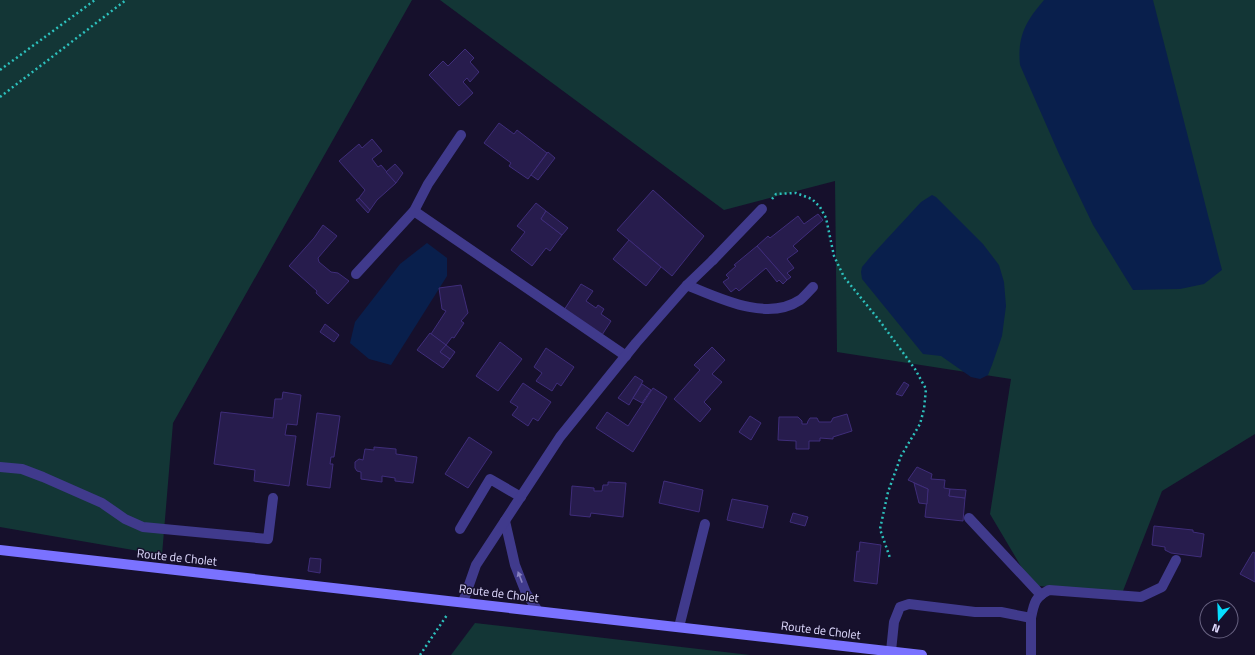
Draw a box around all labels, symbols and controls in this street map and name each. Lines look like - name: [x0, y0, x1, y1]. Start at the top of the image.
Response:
- street label: Route de Cholet: [136, 543, 219, 571]
- one-way arrow: [516, 570, 522, 582]
- street label: Route de Cholet: [458, 579, 541, 607]
- north arrow: [1199, 599, 1239, 639]
- street label: Route de Cholet: [780, 616, 863, 644]
- text: N: [1210, 620, 1222, 637]

